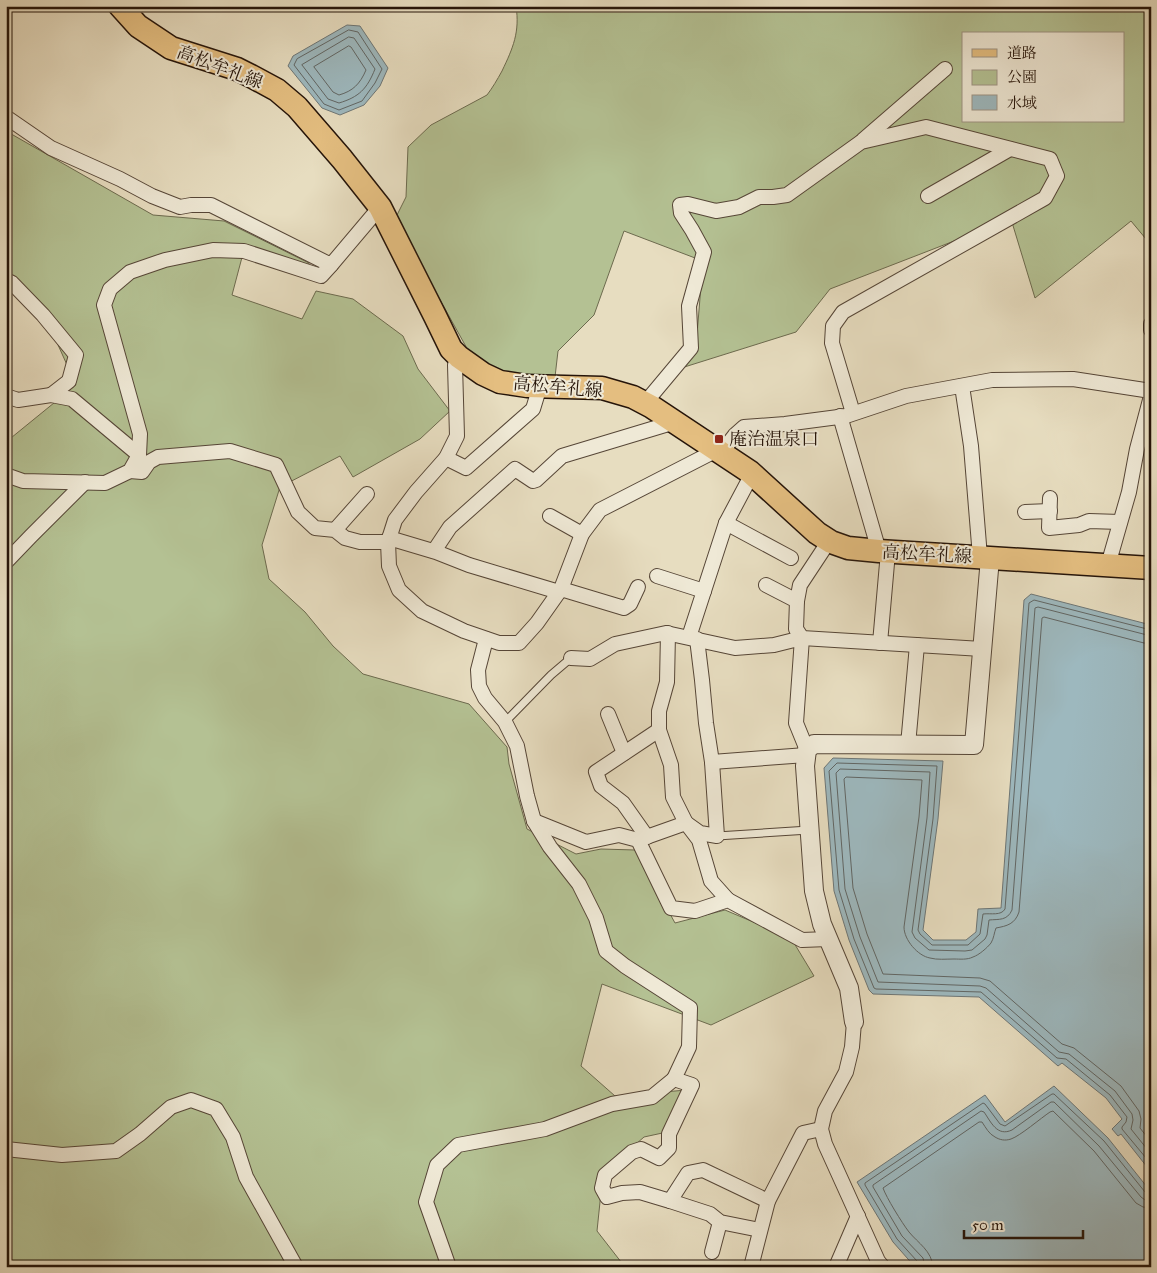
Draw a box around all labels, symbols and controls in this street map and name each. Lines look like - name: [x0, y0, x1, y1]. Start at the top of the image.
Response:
- legend: [962, 32, 1124, 122]
- street label: 高松牟礼線: [174, 41, 266, 93]
- text: 道路: [1007, 44, 1037, 62]
- text: 公園: [1007, 68, 1037, 86]
- text: 水域: [1007, 94, 1037, 112]
- street label: 高松牟礼線: [512, 372, 604, 402]
- place label: 庵治温泉口: [729, 428, 819, 450]
- marker: 庵治温泉口: [713, 433, 725, 445]
- street label: 高松牟礼線: [881, 541, 973, 567]
- scale bar: [964, 1208, 1083, 1240]
- text: 50 m: [972, 1216, 1004, 1234]

